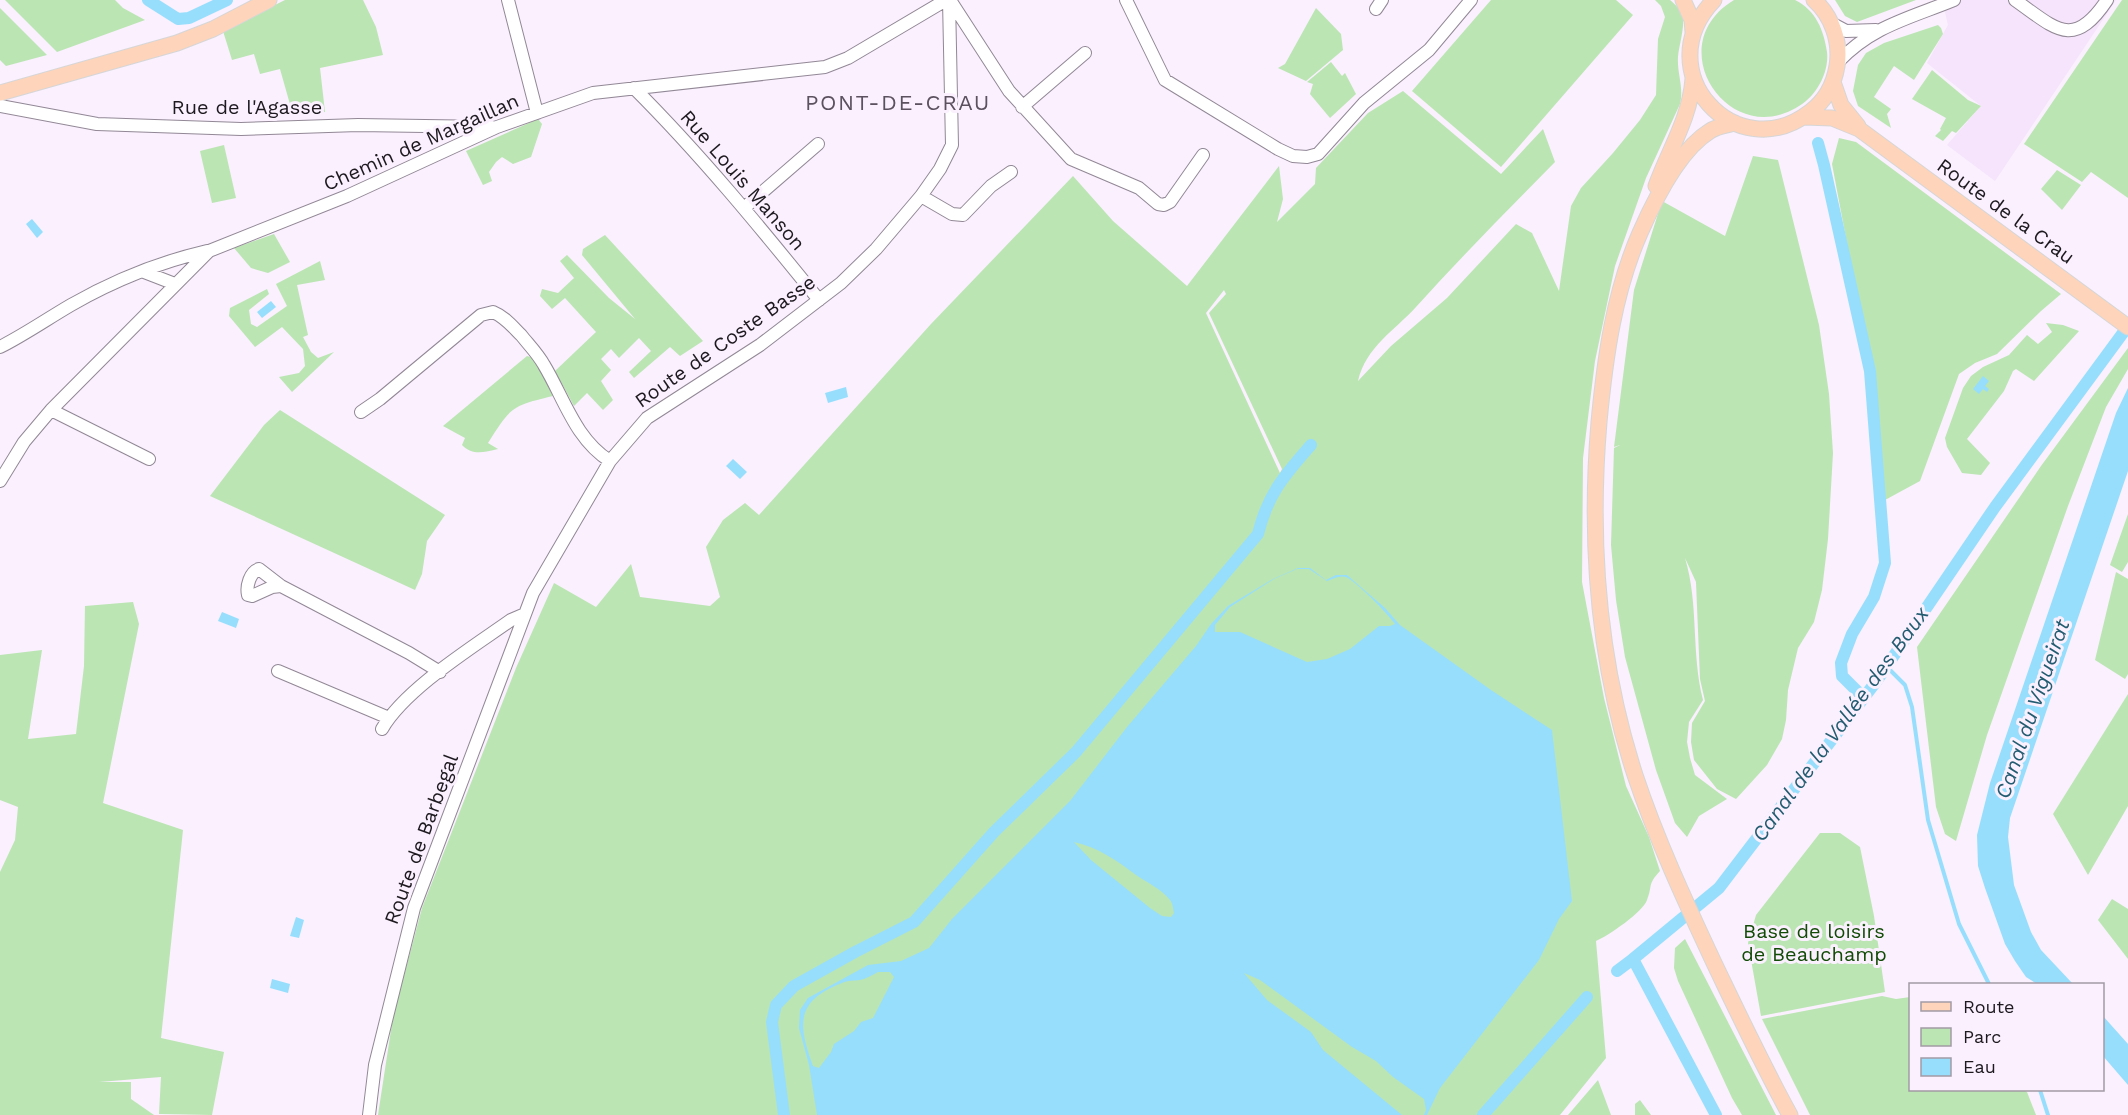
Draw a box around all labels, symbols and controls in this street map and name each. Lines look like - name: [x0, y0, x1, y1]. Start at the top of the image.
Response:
- street label: Chemin de Margaillan: [320, 88, 522, 196]
- district label: PONT-DE-CRAU: [805, 90, 991, 115]
- street label: Rue de l'Agasse: [172, 95, 322, 119]
- street label: Rue Louis Manson: [676, 105, 810, 255]
- street label: Route de la Crau: [1933, 153, 2079, 269]
- street label: Route de Coste Basse: [630, 270, 820, 412]
- water label: Canal de la Vallée des Baux: [1746, 601, 1934, 846]
- water label: Canal du Vigueirat: [1990, 616, 2075, 802]
- street label: Route de Barbegal: [379, 750, 463, 928]
- park label: Base de loisirs de Beauchamp: [1741, 919, 1887, 966]
- legend: [1909, 983, 2104, 1091]
- text: Route: [1963, 996, 2015, 1017]
- text: Parc: [1963, 1026, 2001, 1047]
- text: Eau: [1963, 1056, 1996, 1077]

